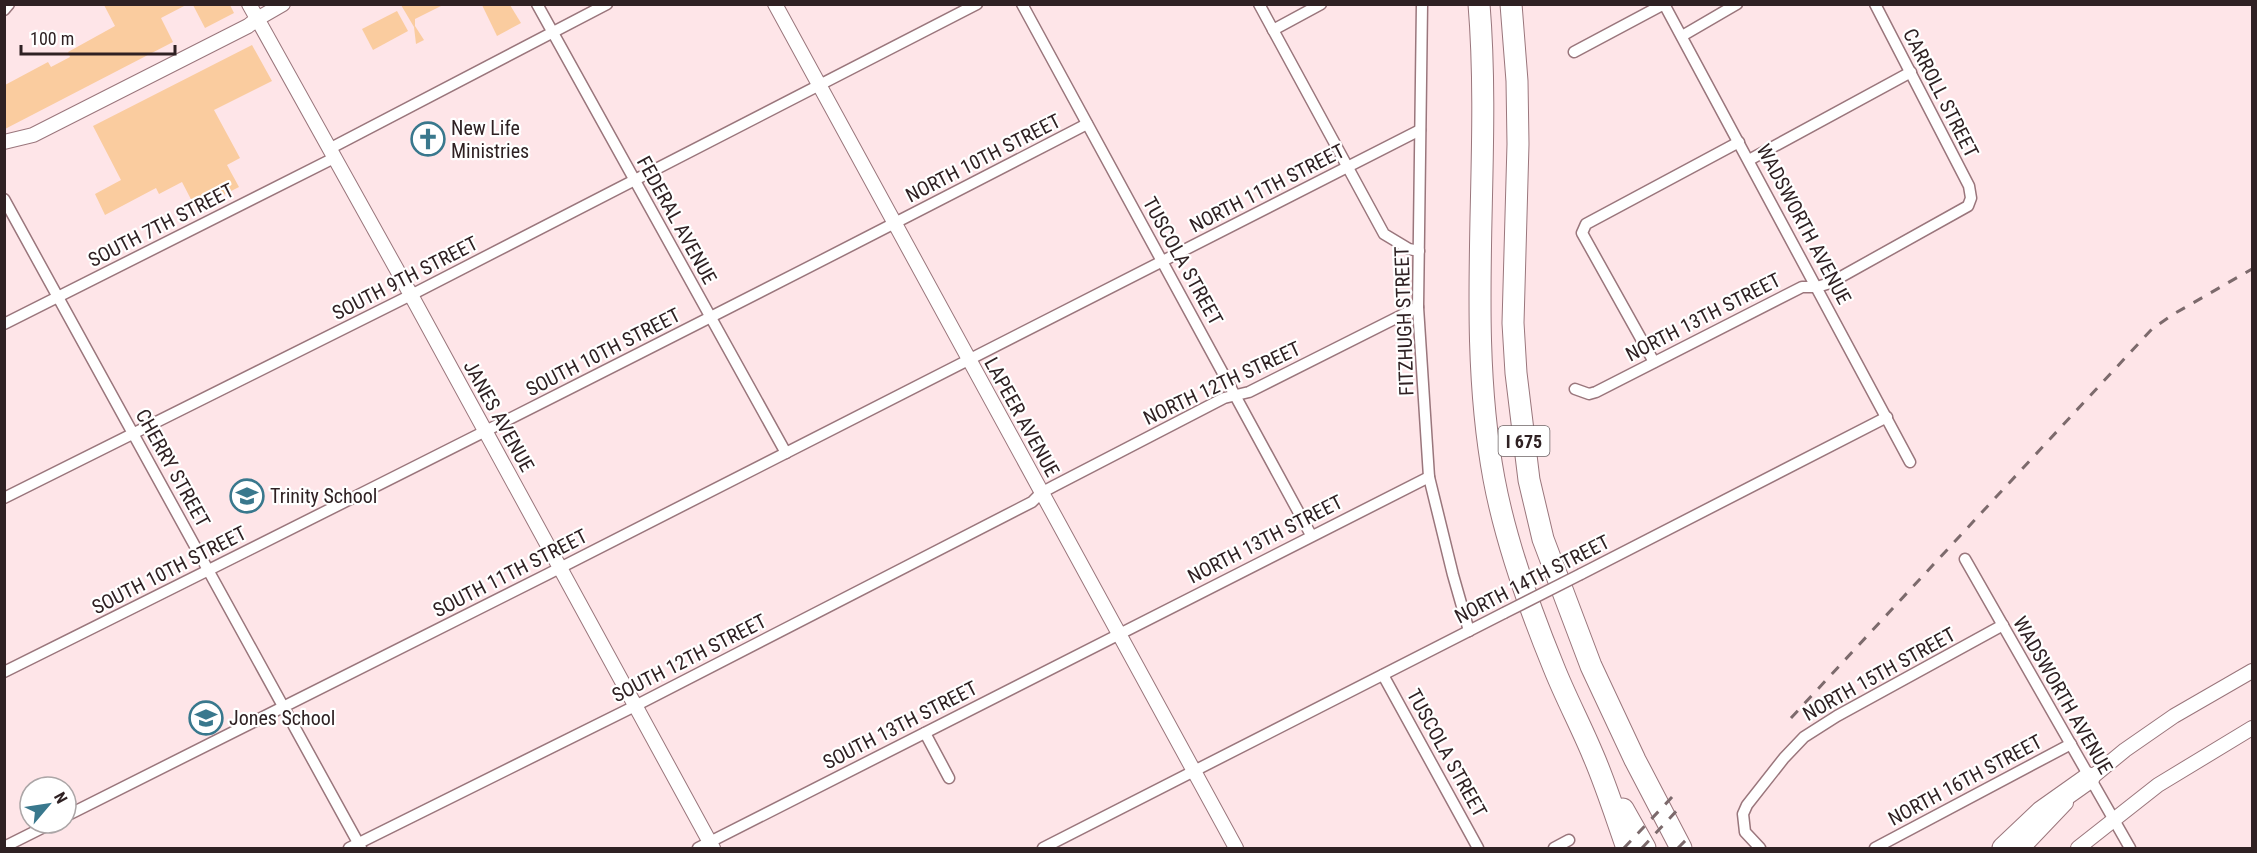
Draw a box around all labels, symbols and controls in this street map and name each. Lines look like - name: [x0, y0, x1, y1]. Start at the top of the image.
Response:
- scale bar: [21, 18, 176, 56]
- street label: CARROLL STREET: [1898, 24, 1984, 162]
- text: 100 m: [30, 28, 74, 49]
- street label: NORTH 10TH STREET: [902, 109, 1064, 207]
- place label: New Life Ministries: [451, 116, 529, 163]
- church icon: New Life Ministries: [410, 121, 446, 157]
- street label: NORTH 11TH STREET: [1186, 139, 1348, 237]
- street label: WADSWORTH AVENUE: [1752, 140, 1856, 308]
- street label: FEDERAL AVENUE: [632, 152, 722, 288]
- street label: SOUTH 7TH STREET: [84, 178, 238, 272]
- street label: TUSCOLA STREET: [1138, 193, 1228, 329]
- street label: SOUTH 9TH STREET: [328, 231, 482, 325]
- street label: FITZHUGH STREET: [1389, 246, 1419, 396]
- street label: NORTH 13TH STREET: [1622, 268, 1784, 366]
- street label: SOUTH 10TH STREET: [522, 303, 684, 401]
- street label: NORTH 12TH STREET: [1140, 336, 1304, 430]
- street label: LAPEER AVENUE: [979, 353, 1065, 481]
- street label: JANES AVENUE: [459, 356, 540, 476]
- street label: CHERRY STREET: [131, 405, 215, 531]
- road number: I 675: [1498, 426, 1550, 456]
- school or university icon: Trinity School: [229, 478, 265, 514]
- place label: Trinity School: [270, 484, 377, 508]
- street label: NORTH 13TH STREET: [1184, 490, 1346, 588]
- street label: SOUTH 10TH STREET: [88, 521, 250, 619]
- street label: SOUTH 11TH STREET: [429, 524, 591, 622]
- street label: NORTH 14TH STREET: [1451, 530, 1613, 628]
- street label: SOUTH 12TH STREET: [608, 609, 770, 707]
- street label: WADSWORTH AVENUE: [2008, 612, 2118, 778]
- street label: NORTH 15TH STREET: [1799, 622, 1959, 726]
- street label: SOUTH 13TH STREET: [819, 676, 981, 774]
- street label: TUSCOLA STREET: [1402, 685, 1492, 821]
- school or university icon: Jones School: [188, 700, 224, 736]
- place label: Jones School: [229, 706, 335, 730]
- street label: NORTH 16TH STREET: [1884, 729, 2046, 831]
- north arrow: [18, 775, 78, 835]
- text: N: [50, 789, 71, 807]

